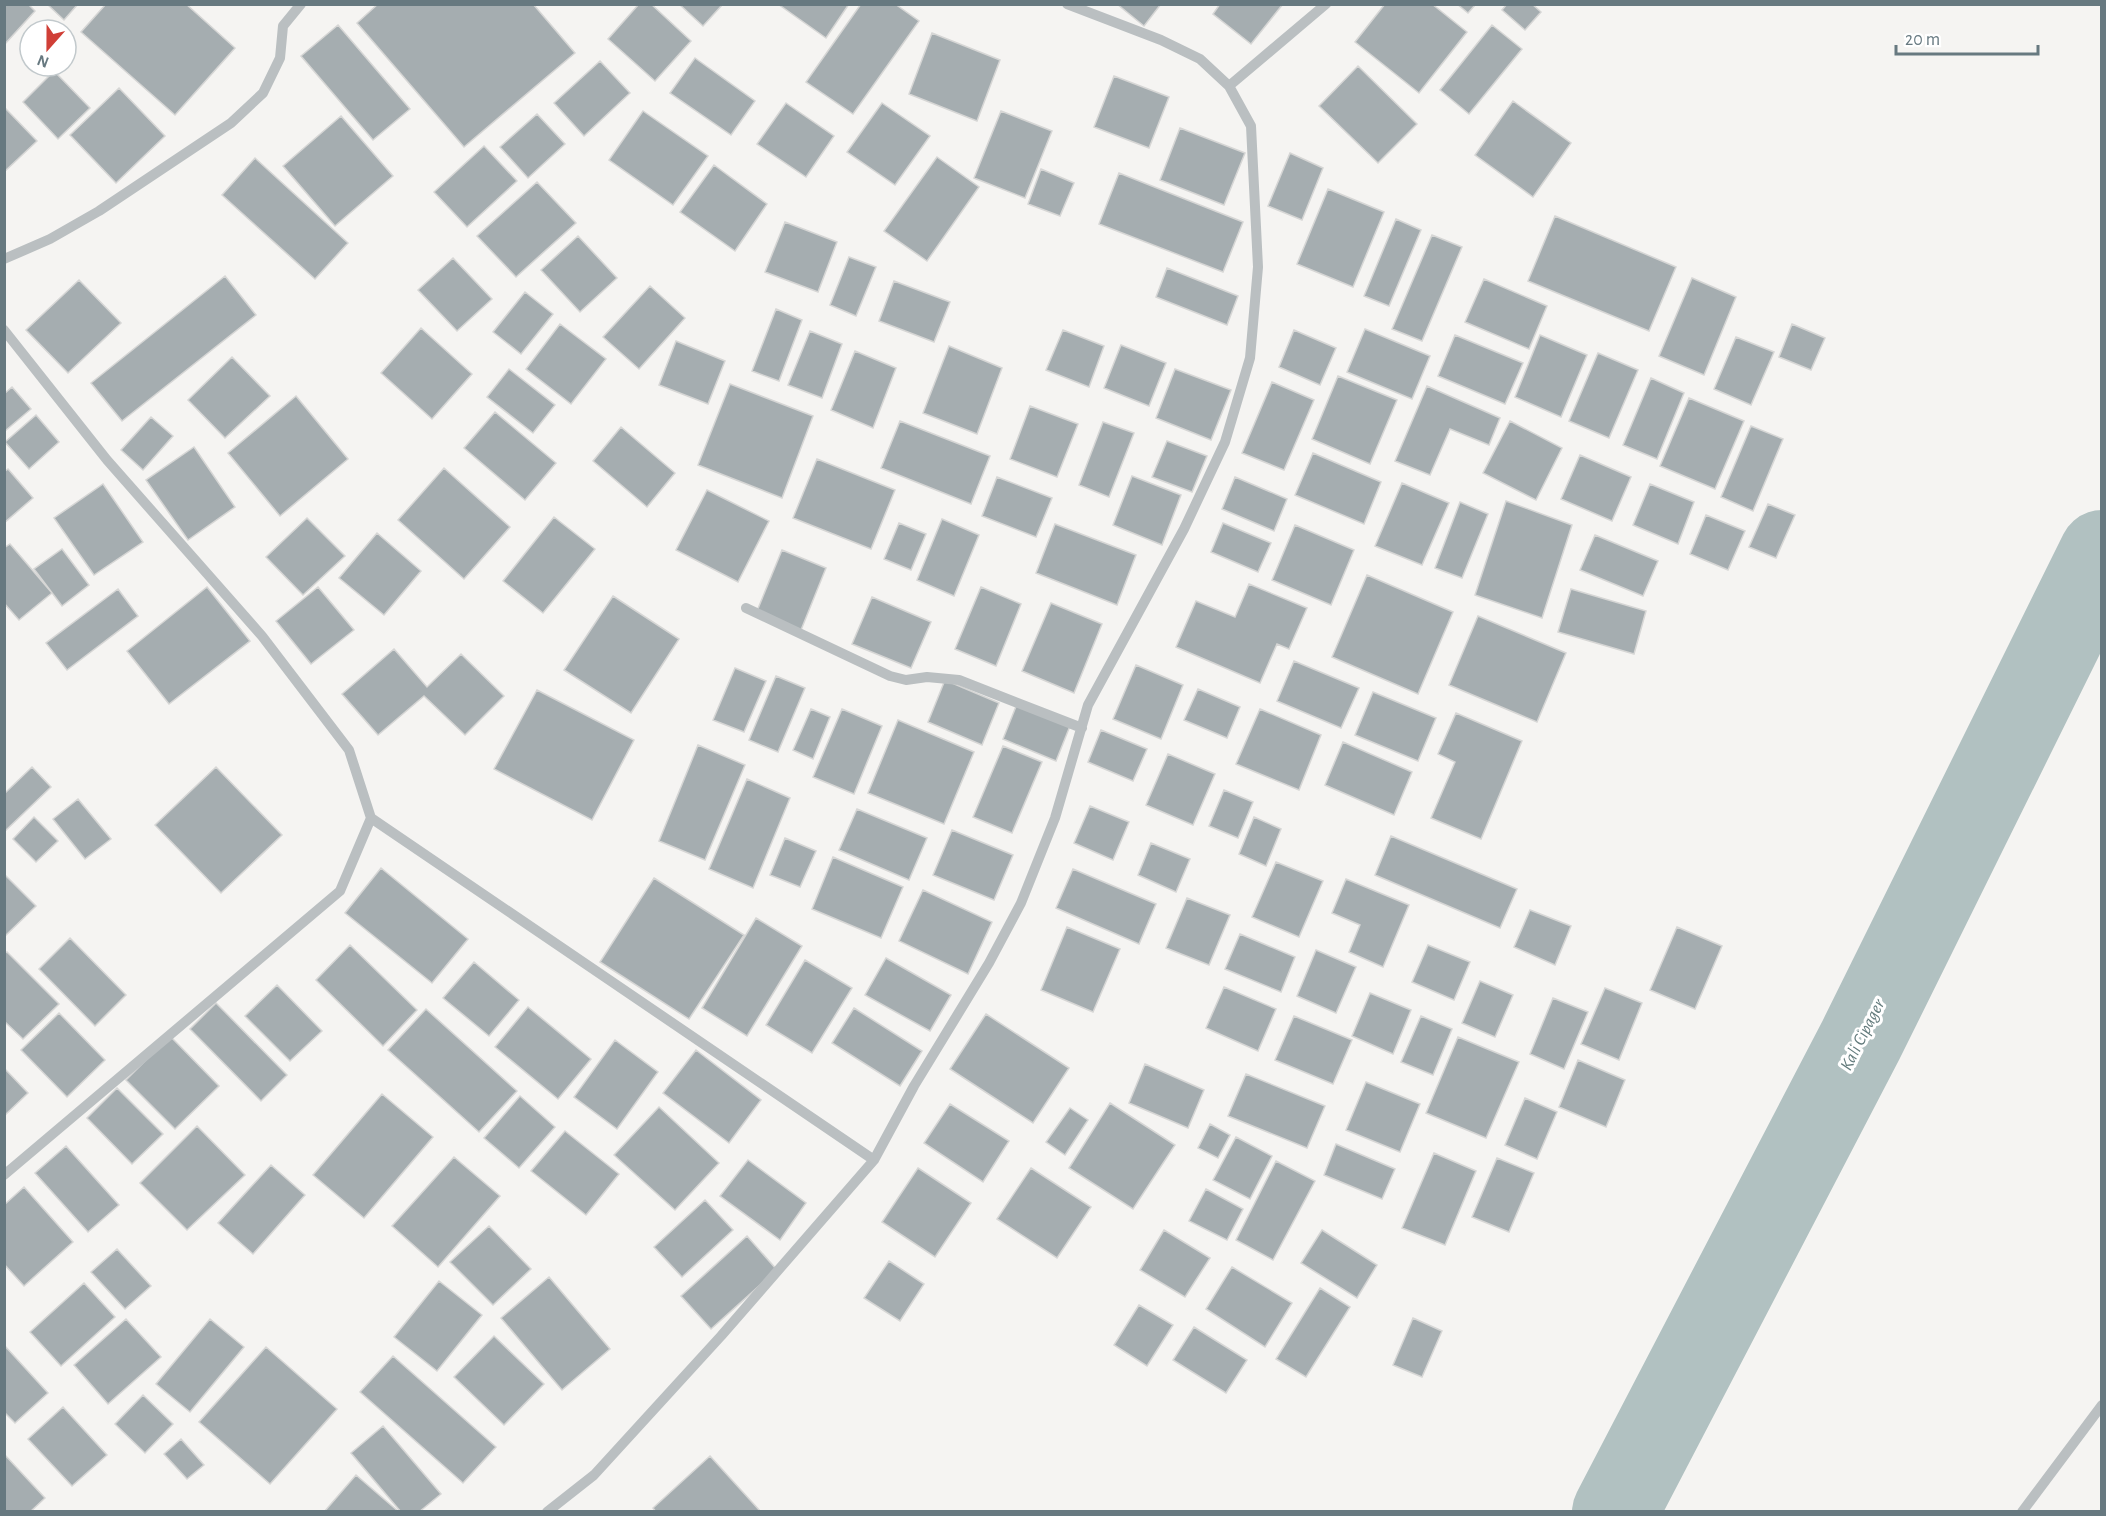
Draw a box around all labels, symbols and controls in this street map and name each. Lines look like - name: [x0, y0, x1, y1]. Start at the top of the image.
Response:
- north arrow: [18, 18, 78, 78]
- scale bar: [1896, 18, 2038, 56]
- text: 20 m: [1905, 31, 1940, 49]
- text: N: [35, 52, 51, 71]
- water label: Kali Cipager: [1837, 996, 1889, 1073]

